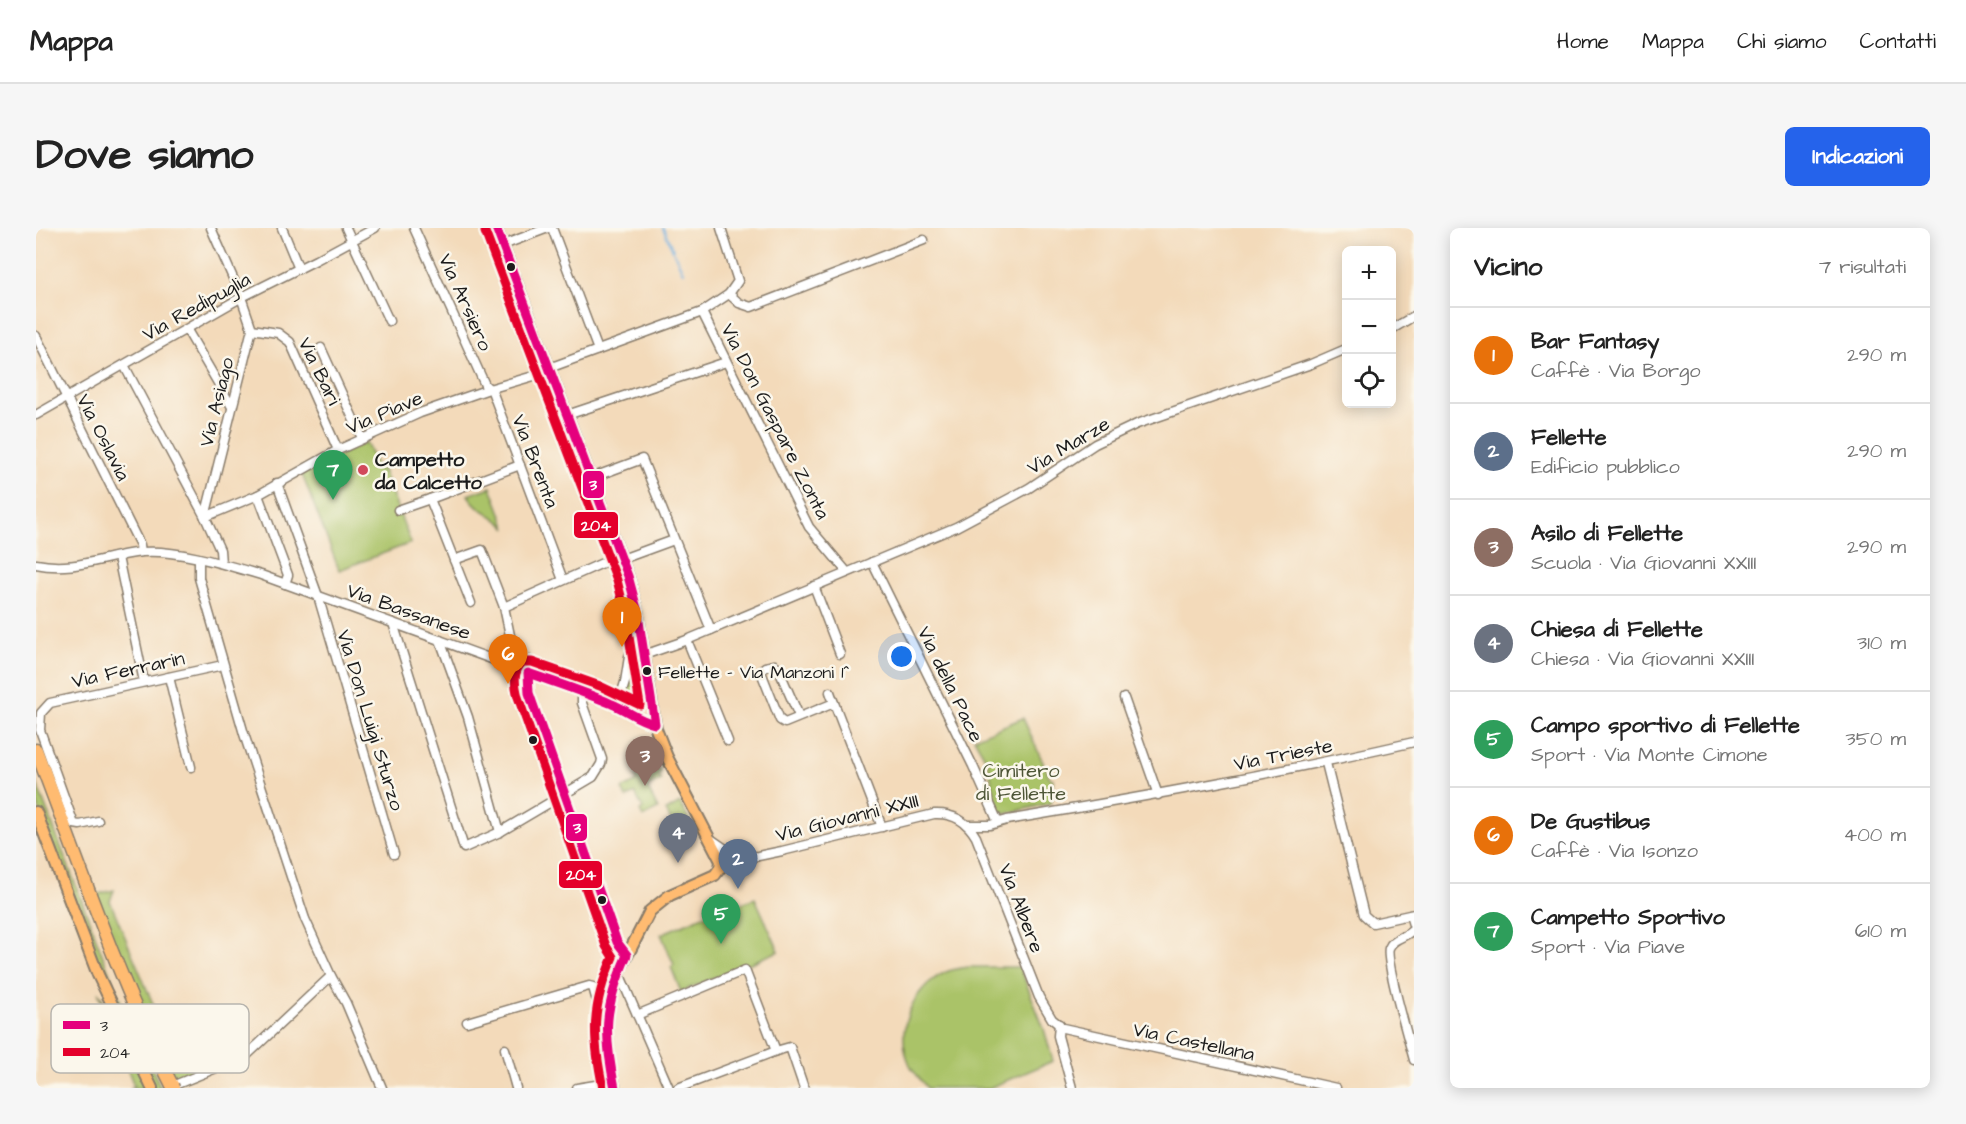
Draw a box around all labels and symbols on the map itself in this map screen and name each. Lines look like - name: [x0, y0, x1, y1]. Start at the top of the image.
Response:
- street label: Via Arsiero: [431, 249, 499, 356]
- unlabelled marker: [505, 261, 517, 273]
- street label: Via Redipuglia: [137, 266, 256, 349]
- street label: Via Don Gaspare Zonta: [714, 319, 837, 524]
- street label: Via Bari: [291, 333, 348, 410]
- street label: Via Asiago: [192, 355, 243, 450]
- street label: Via Piave: [342, 384, 427, 442]
- street label: Via Oslavia: [69, 389, 137, 486]
- street label: Via Marze: [1022, 410, 1115, 482]
- street label: Via Brenta: [504, 411, 566, 512]
- place label: Campetto da Calcetto: [374, 446, 483, 497]
- pin: 7: [314, 450, 352, 500]
- marker: Campetto da Calcetto: [356, 463, 370, 477]
- line badge: 3: [582, 470, 605, 499]
- text: 3: [588, 474, 598, 496]
- line badge: 204: [573, 511, 619, 539]
- text: 204: [580, 515, 611, 537]
- street label: Via Bassanese: [343, 577, 475, 647]
- pin: 1: [602, 598, 642, 647]
- street label: Via della Pace: [910, 622, 990, 747]
- street label: Via Don Luigi Sturzo: [328, 626, 411, 814]
- pin: 6: [488, 634, 528, 684]
- your location: [887, 642, 916, 671]
- street label: Via Ferrarin: [69, 644, 187, 696]
- place label: Fellette - Via Manzoni 1^: [658, 660, 850, 685]
- marker: Fellette - Via Manzoni 1^: [641, 665, 653, 677]
- street label: Via Trieste: [1231, 732, 1335, 778]
- unlabelled marker: [527, 734, 539, 746]
- pin: 3: [626, 736, 664, 786]
- park label: Cimitero di Fellette: [976, 757, 1066, 808]
- street label: Via Giovanni XXIII: [773, 787, 922, 849]
- line badge: 3: [565, 813, 588, 842]
- pin: 4: [658, 814, 698, 863]
- text: 3: [572, 817, 582, 839]
- pin: 2: [718, 840, 758, 889]
- line badge: 204: [558, 860, 603, 889]
- street label: Via Albere: [991, 860, 1051, 957]
- text: 204: [565, 864, 596, 886]
- unlabelled marker: [596, 894, 608, 906]
- pin: 5: [702, 894, 740, 944]
- legend: [51, 1004, 249, 1073]
- text: 3: [100, 1015, 108, 1037]
- street label: Via Castellana: [1130, 1015, 1257, 1069]
- text: 204: [100, 1042, 130, 1064]

